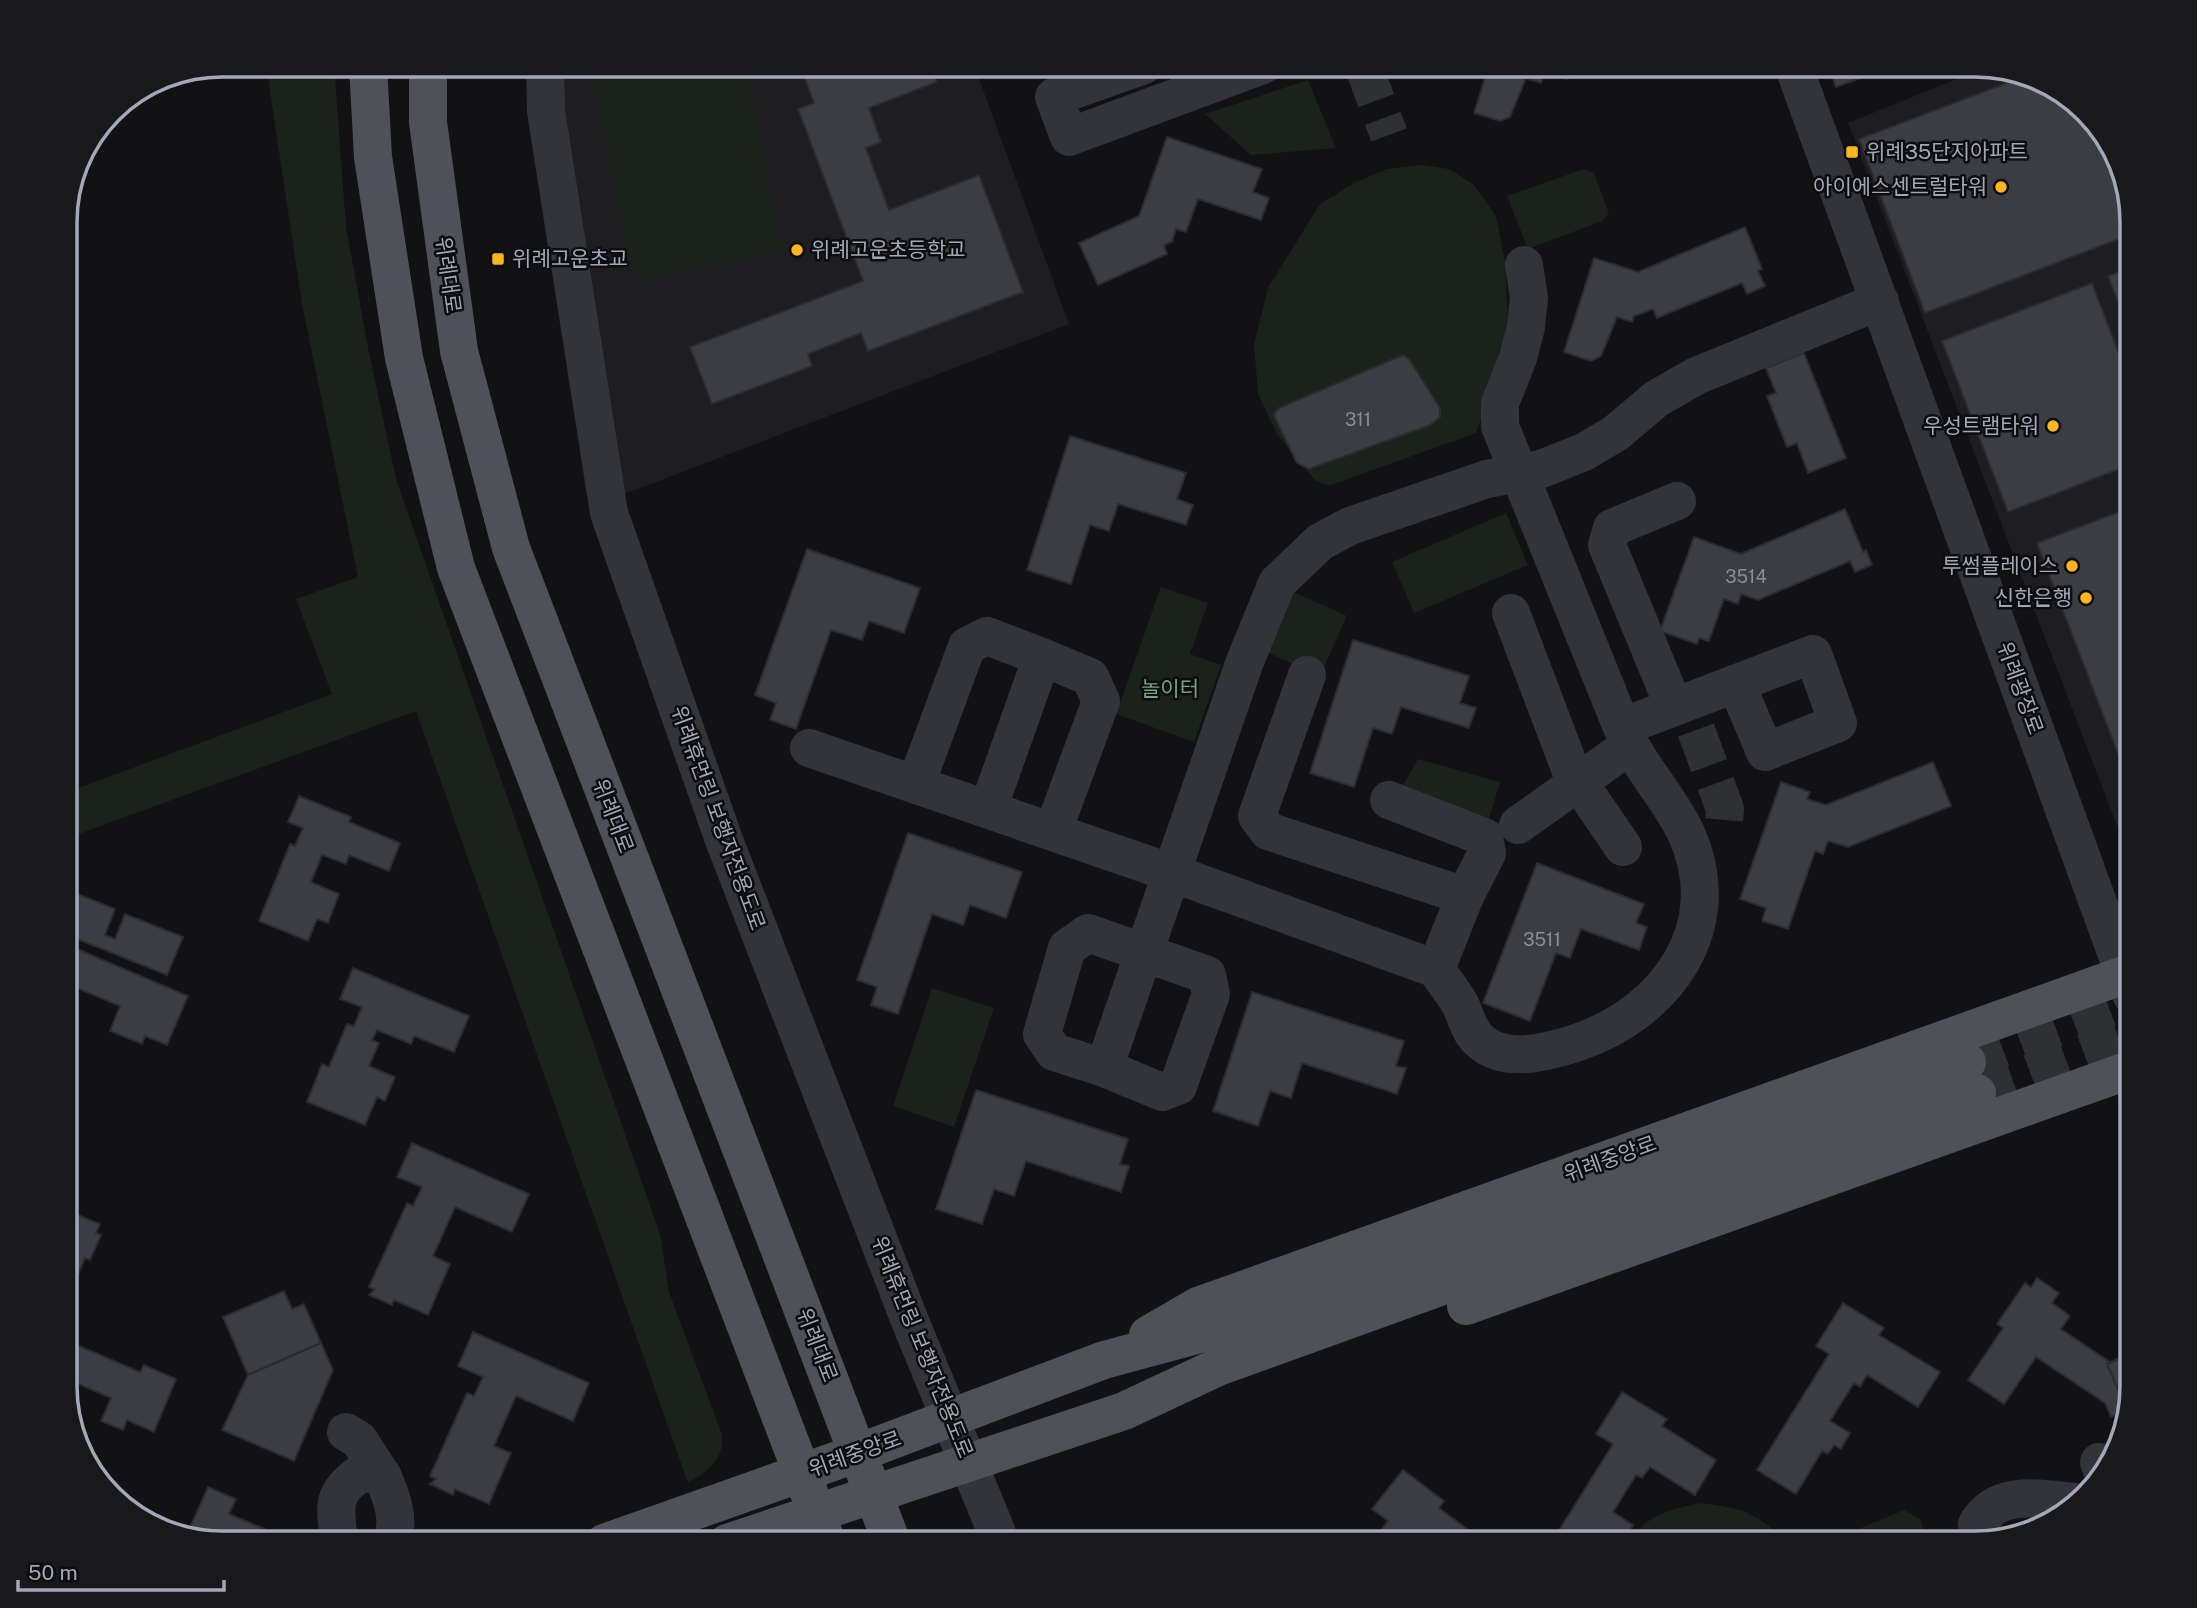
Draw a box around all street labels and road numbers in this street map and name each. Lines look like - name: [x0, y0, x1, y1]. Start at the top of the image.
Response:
- street label: 위례대로: [431, 235, 466, 315]
- street label: 위례광장로: [1992, 638, 2049, 737]
- street label: 위례휴먼링 보행자전용도로: [666, 702, 771, 933]
- street label: 위례대로: [588, 775, 639, 856]
- street label: 위례중앙로: [1560, 1130, 1659, 1187]
- street label: 위례휴먼링 보행자전용도로: [866, 1232, 978, 1461]
- street label: 위례대로: [792, 1304, 843, 1385]
- street label: 위례중앙로: [805, 1425, 904, 1482]

